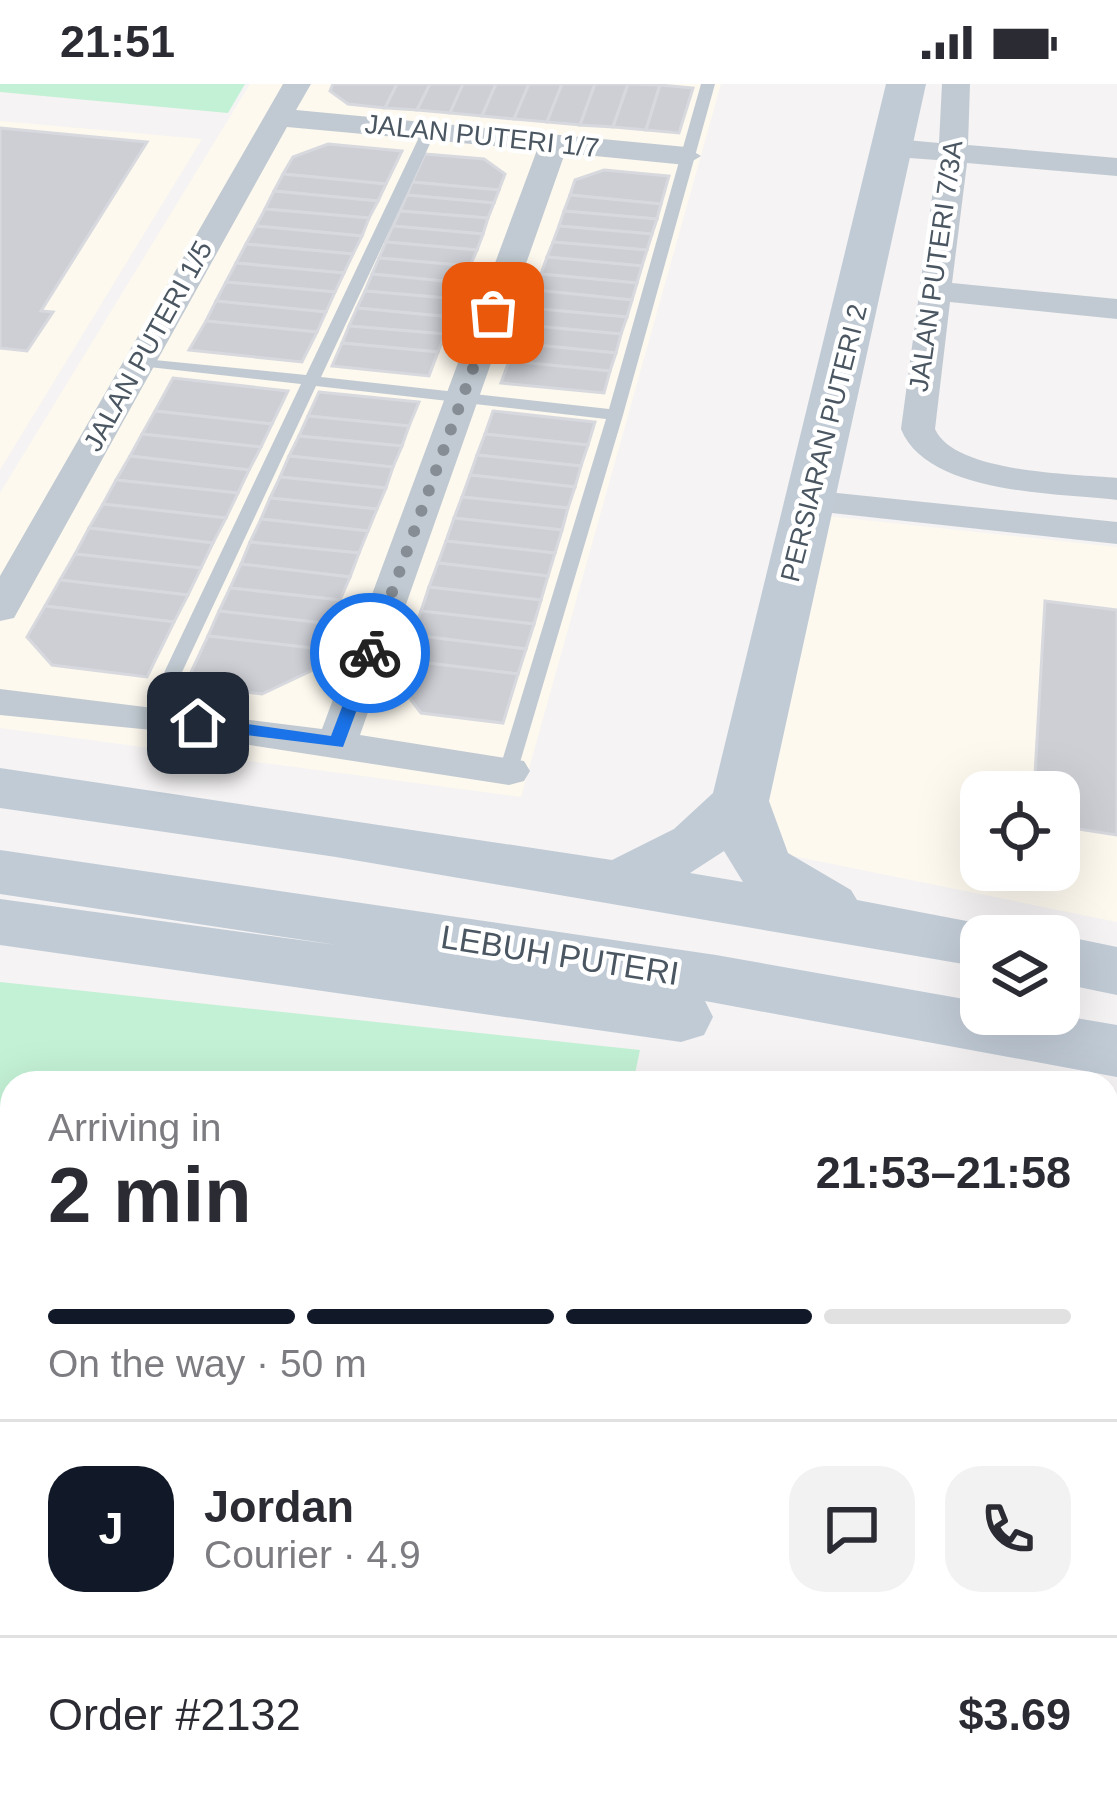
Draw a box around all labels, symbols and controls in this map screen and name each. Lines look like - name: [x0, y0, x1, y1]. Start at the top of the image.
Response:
- text: 21:51: [60, 16, 175, 67]
- street label: JALAN PUTERI 1/7: [363, 109, 601, 163]
- street label: JALAN PUTERI 7/3A: [903, 138, 969, 394]
- street label: JALAN PUTERI 1/5: [78, 236, 218, 456]
- pin: [442, 262, 544, 364]
- icon: bag: [460, 280, 526, 346]
- street label: PERSIARAN PUTERI 2: [775, 301, 873, 585]
- courier: [310, 593, 430, 713]
- icon: bike: [337, 620, 403, 686]
- pin: [147, 672, 249, 774]
- icon: home: [165, 690, 231, 756]
- map controls: [960, 771, 1080, 1035]
- button: locate: [960, 771, 1080, 891]
- button: layers: [960, 915, 1080, 1035]
- street label: LEBUH PUTERI: [438, 918, 682, 992]
- text: Arriving in: [48, 1106, 221, 1149]
- text: 21:53–21:58: [816, 1147, 1071, 1198]
- text: 2 min: [48, 1151, 252, 1239]
- text: On the way · 50 m: [48, 1342, 367, 1385]
- button: chat: [789, 1466, 915, 1592]
- button: phone: [945, 1466, 1071, 1592]
- text: Jordan: [204, 1481, 354, 1532]
- text: J: [98, 1503, 124, 1554]
- text: Courier · 4.9: [204, 1533, 421, 1576]
- text: Order #2132: [48, 1689, 301, 1740]
- text: $3.69: [958, 1689, 1071, 1740]

